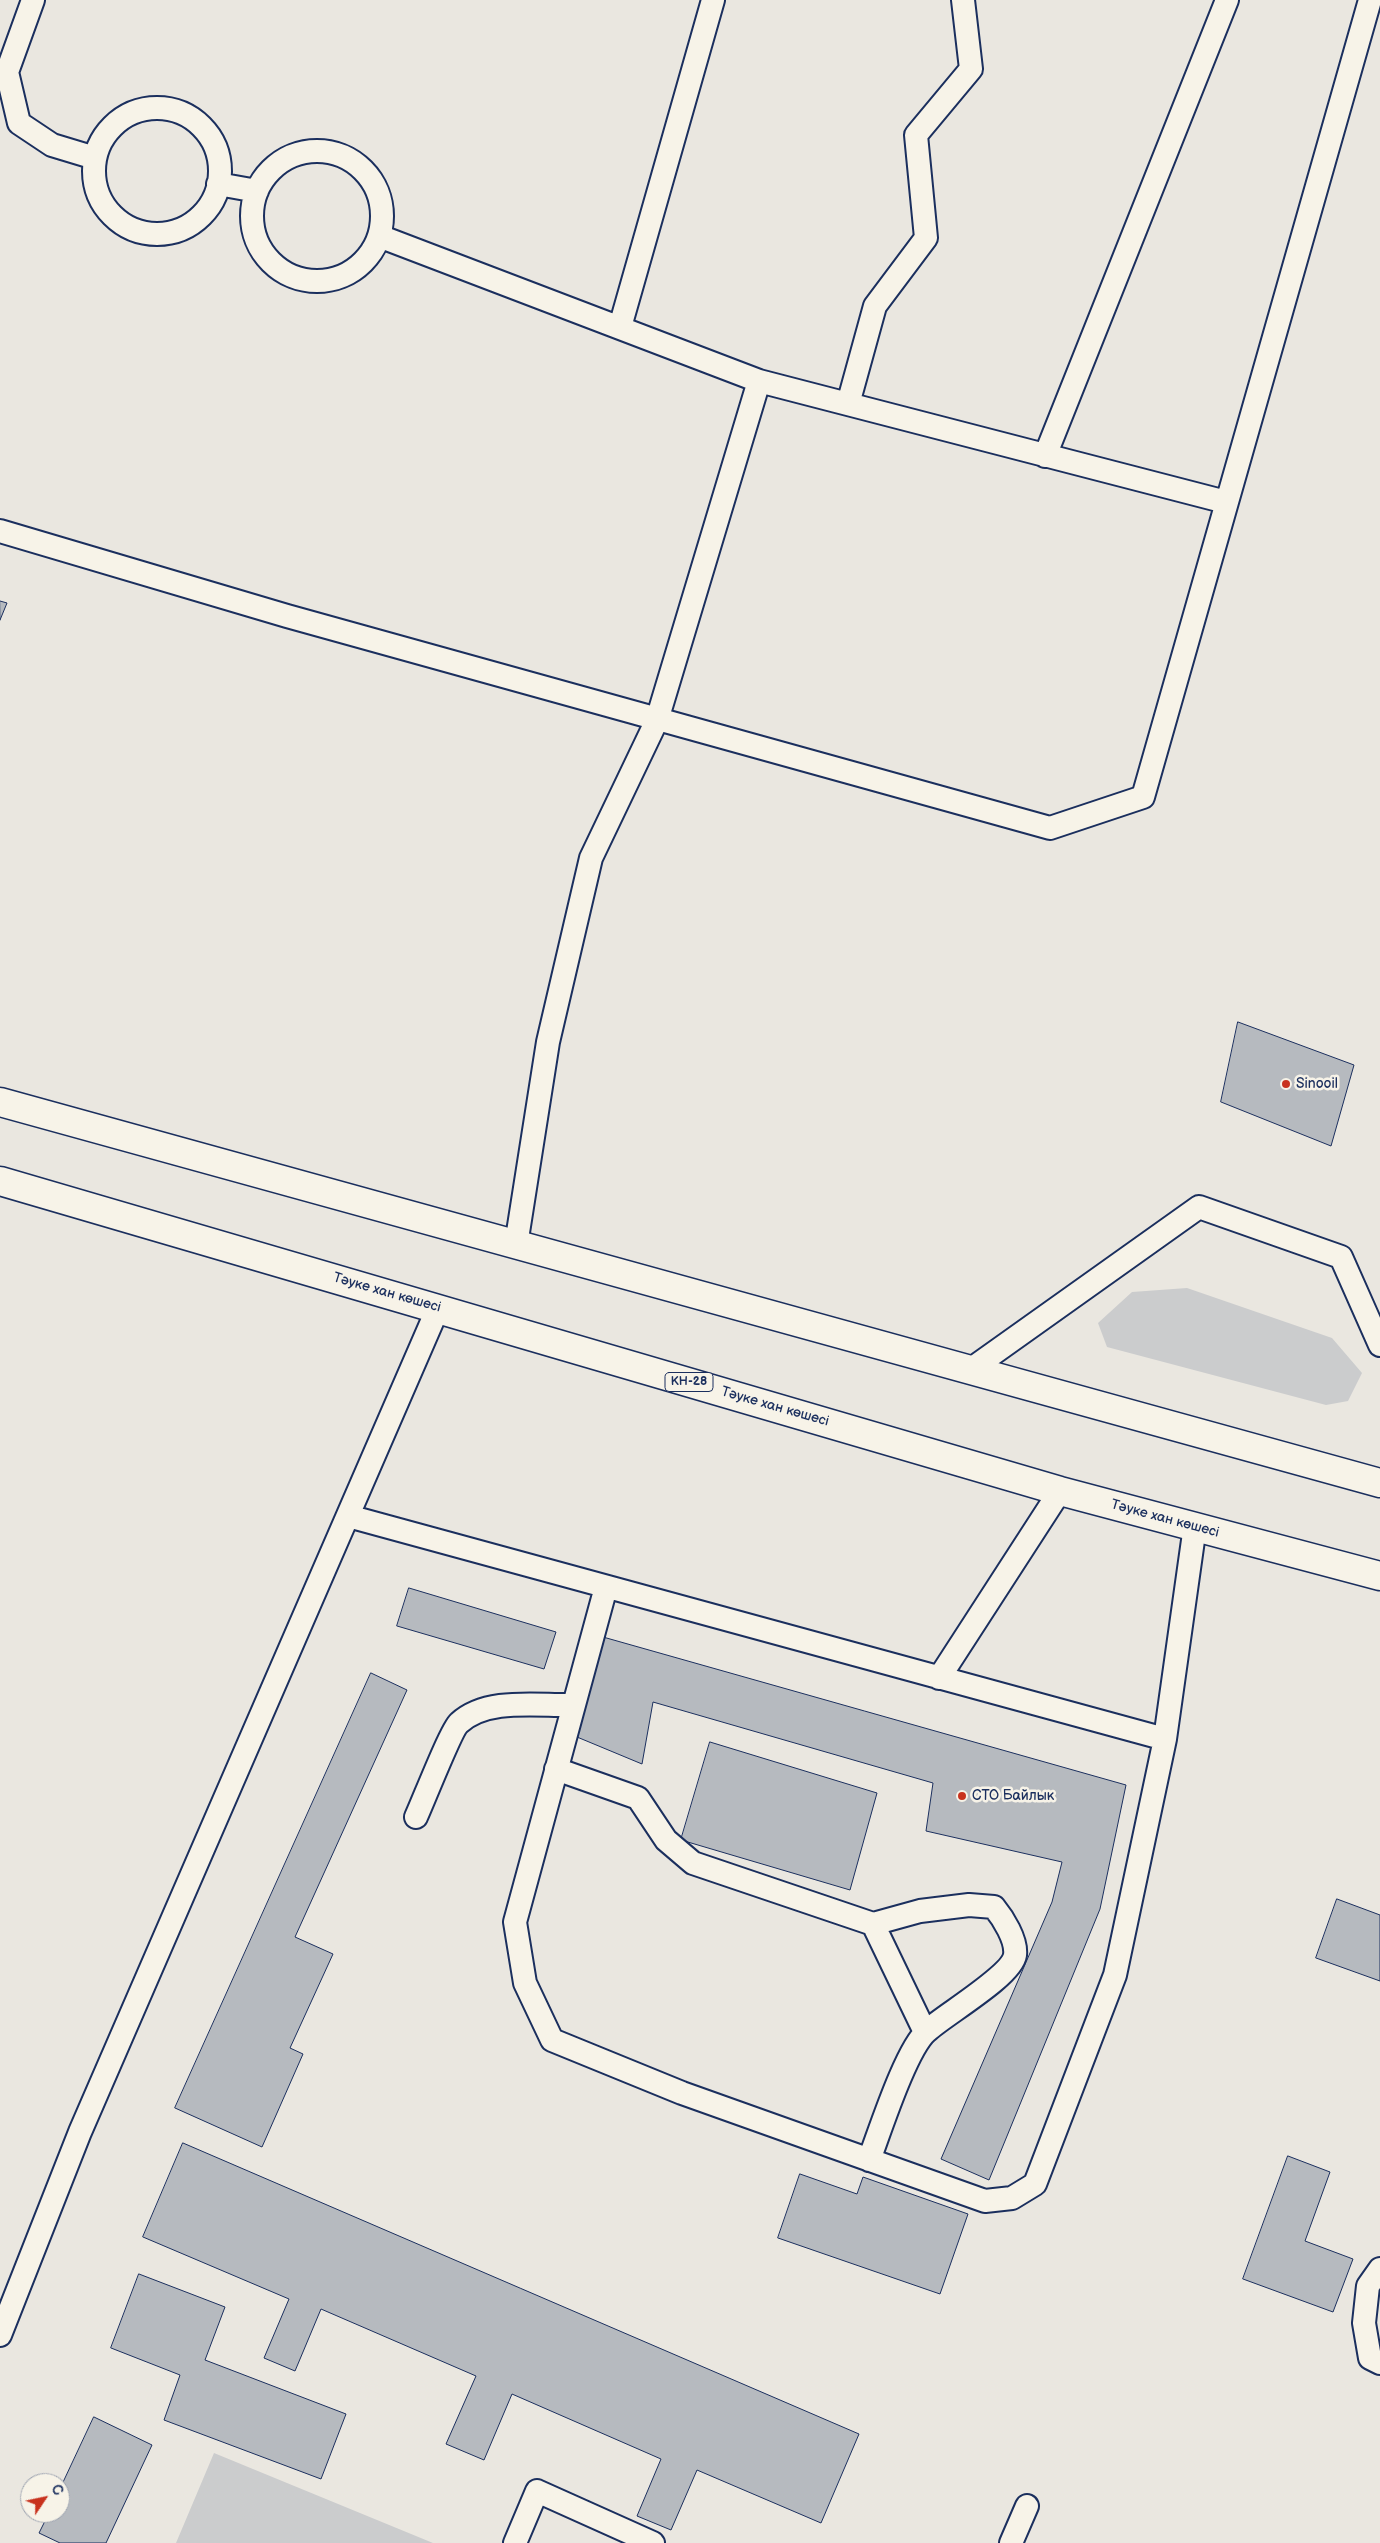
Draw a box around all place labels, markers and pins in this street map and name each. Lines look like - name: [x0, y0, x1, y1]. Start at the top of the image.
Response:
- place label: Sinooil: [1296, 1076, 1338, 1092]
- marker: Sinooil: [1280, 1078, 1292, 1090]
- place label: СТО Байлык: [972, 1788, 1054, 1804]
- marker: СТО Байлык: [956, 1790, 968, 1802]

